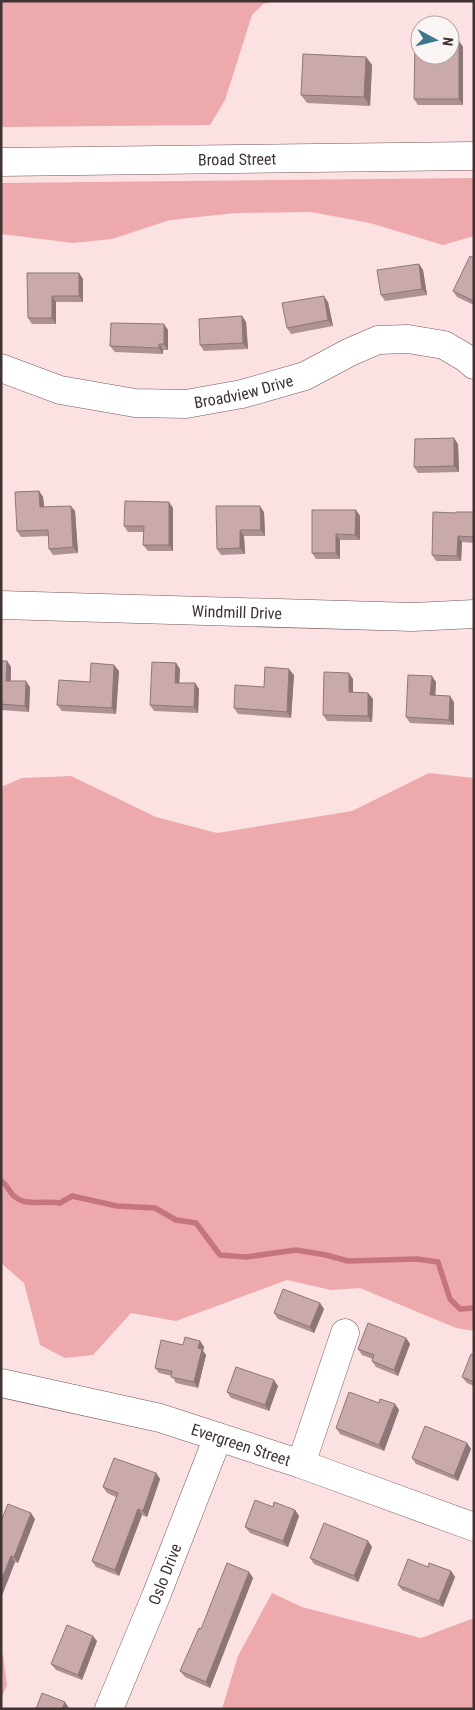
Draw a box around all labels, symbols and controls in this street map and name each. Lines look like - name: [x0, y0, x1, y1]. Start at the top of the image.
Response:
- north arrow: [410, 15, 460, 65]
- text: N: [439, 36, 456, 47]
- street label: Broad Street: [198, 149, 276, 169]
- street label: Broadview Drive: [193, 370, 295, 412]
- street label: Windmill Drive: [192, 601, 282, 623]
- street label: Evergreen Street: [189, 1419, 293, 1470]
- street label: Oslo Drive: [144, 1541, 185, 1607]

